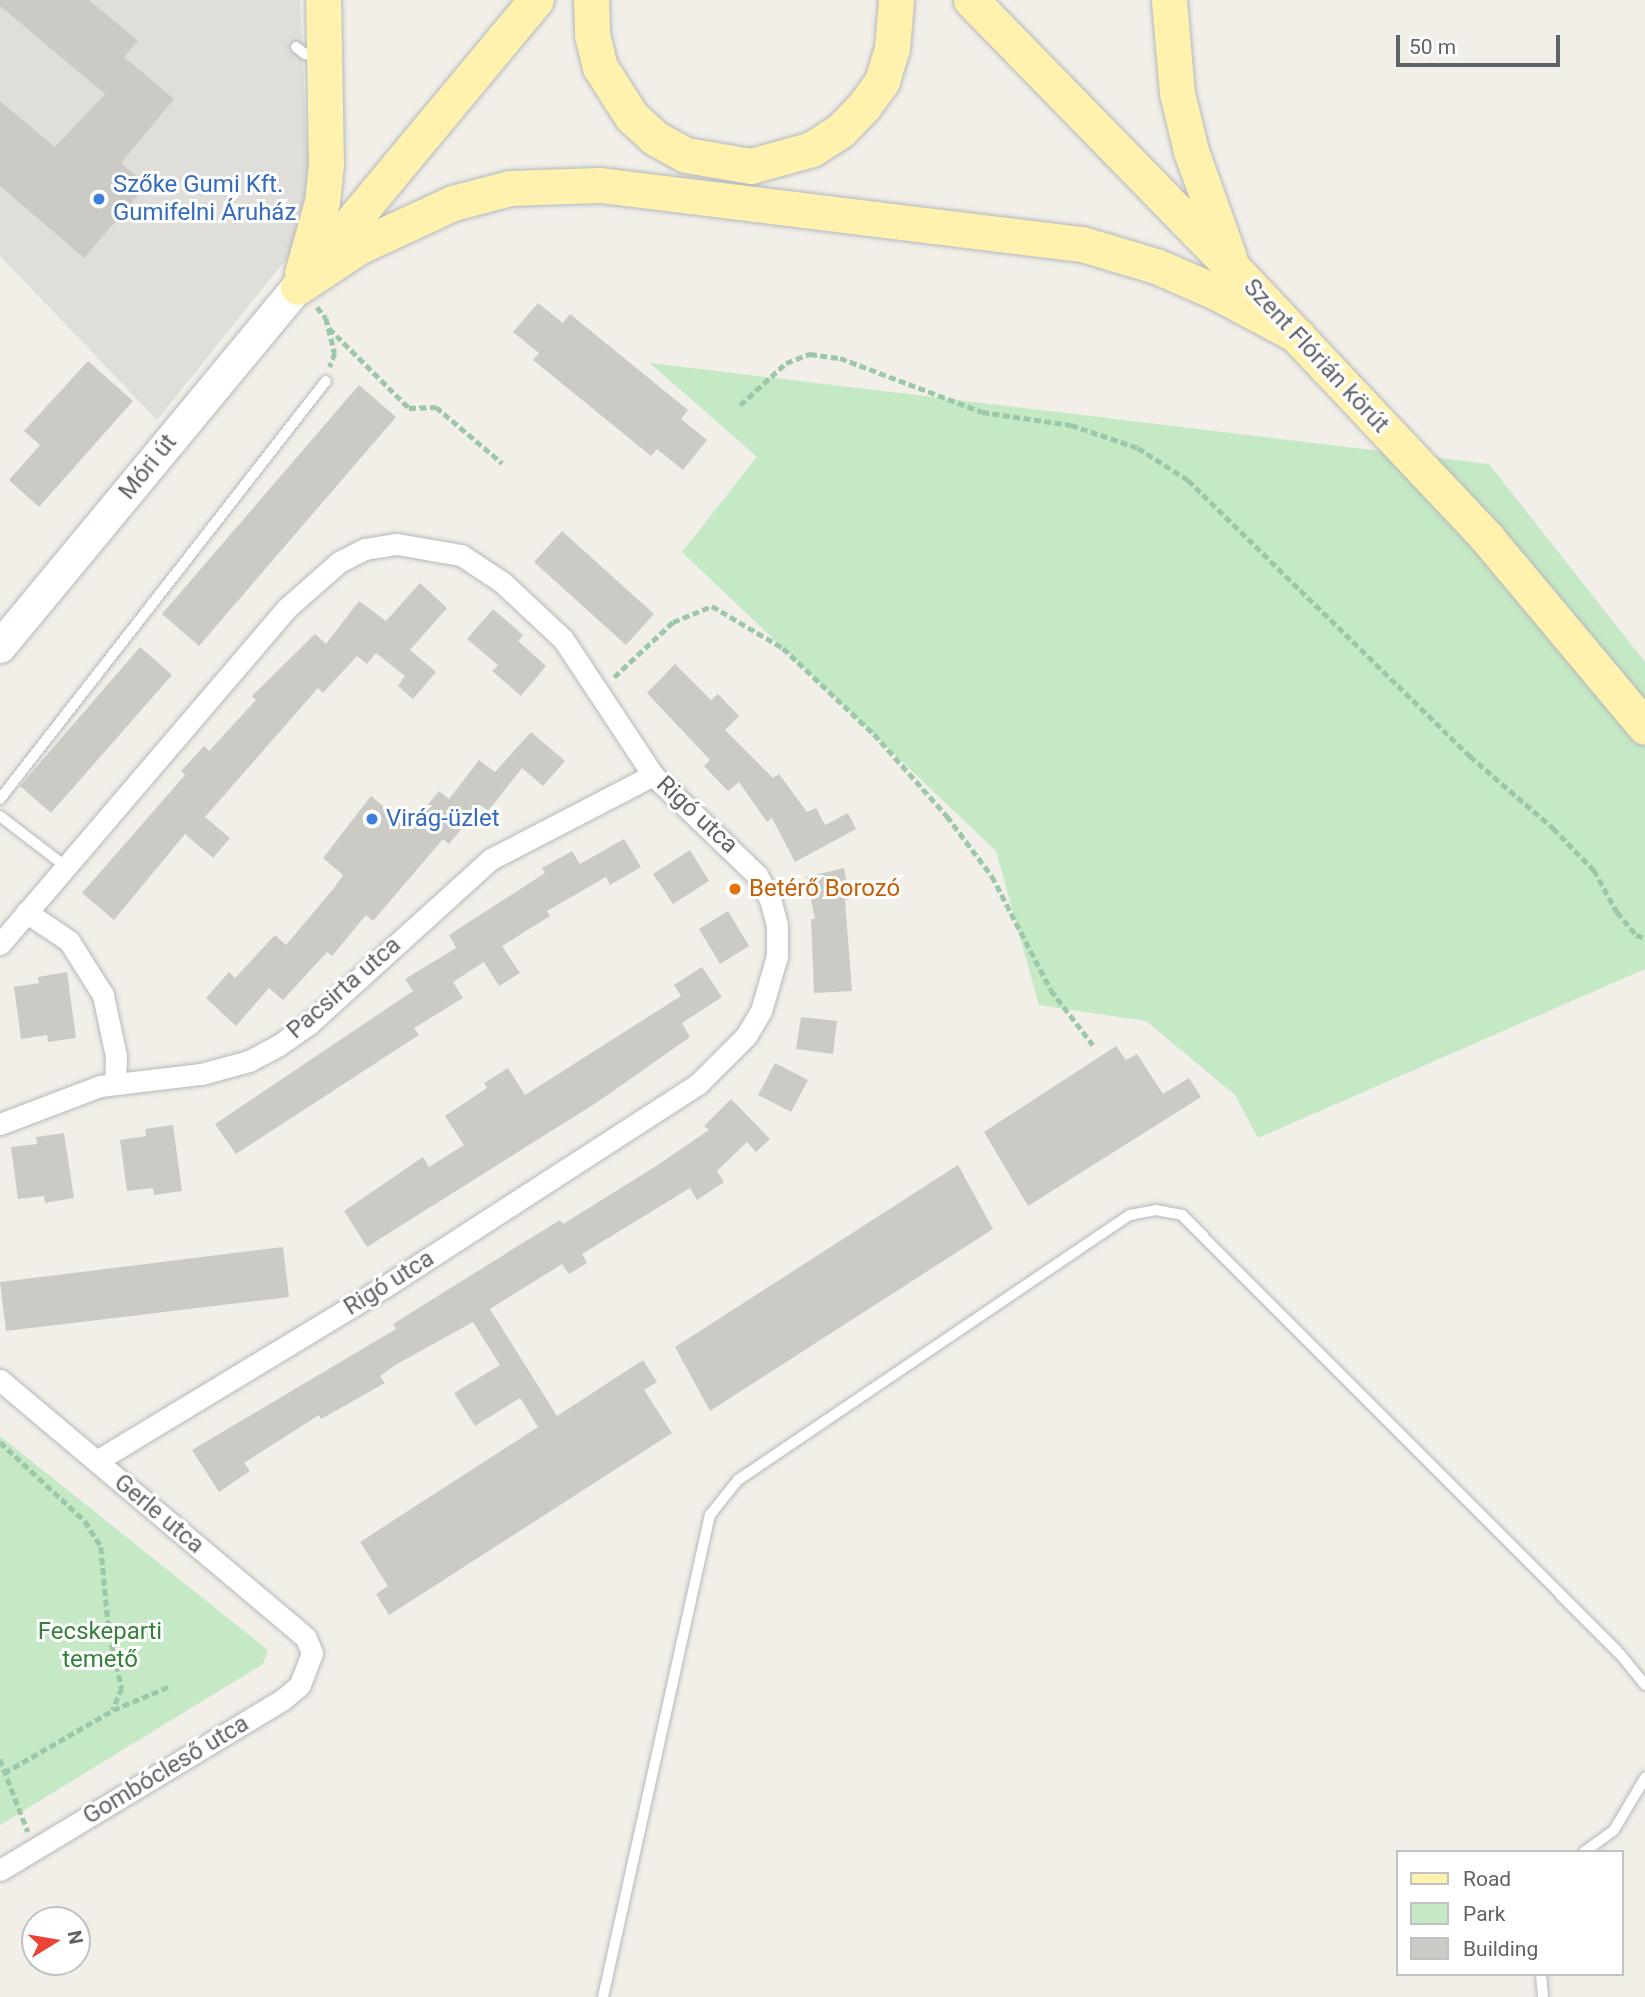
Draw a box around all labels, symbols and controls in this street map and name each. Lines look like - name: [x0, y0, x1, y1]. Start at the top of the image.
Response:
- scale bar: [1400, 21, 1564, 65]
- text: 50 m: [1409, 35, 1456, 59]
- place label: Szőke Gumi Kft. Gumifelni Áruház: [113, 171, 296, 227]
- marker: Szőke Gumi Kft. Gumifelni Áruház: [91, 191, 107, 207]
- street label: Szent Flórián körút: [1237, 273, 1395, 439]
- street label: Móri út: [113, 429, 183, 505]
- street label: Rigó utca: [650, 770, 744, 860]
- place label: Virág-üzlet: [386, 805, 499, 833]
- marker: Virág-üzlet: [364, 811, 380, 827]
- place label: Betérő Borozó: [749, 875, 900, 903]
- marker: Betérő Borozó: [727, 881, 743, 897]
- street label: Pacsirta utca: [281, 931, 407, 1045]
- street label: Rigó utca: [339, 1244, 439, 1322]
- street label: Gerle utca: [108, 1468, 210, 1560]
- park label: Fecskeparti temető: [38, 1618, 162, 1674]
- street label: Gombócleső utca: [78, 1709, 254, 1831]
- legend: [1396, 1850, 1624, 1976]
- text: Road: [1463, 1867, 1511, 1891]
- text: Park: [1463, 1902, 1505, 1926]
- north arrow: [21, 1906, 91, 1976]
- text: N: [63, 1929, 88, 1946]
- text: Building: [1463, 1937, 1538, 1961]

